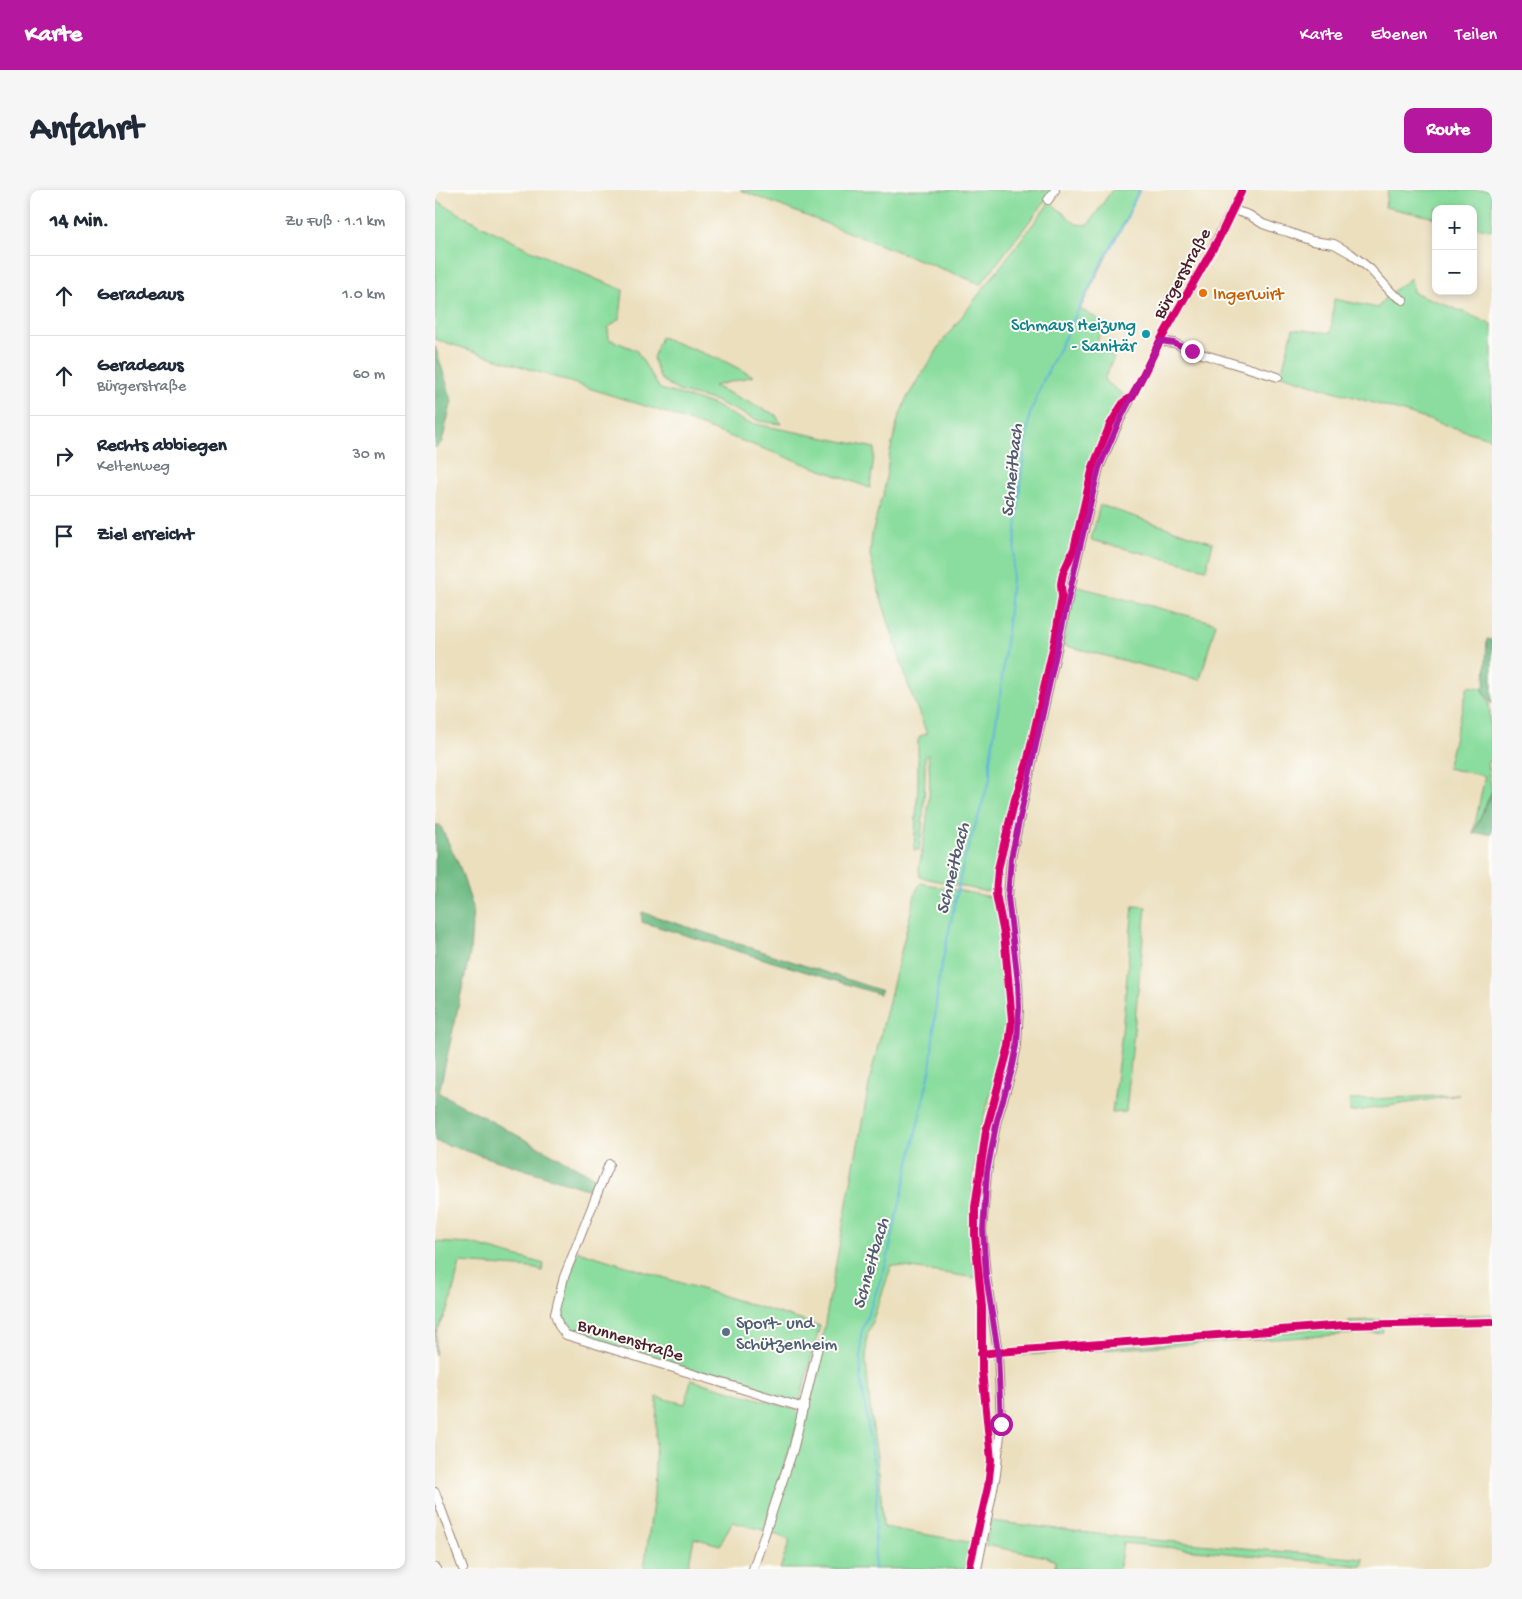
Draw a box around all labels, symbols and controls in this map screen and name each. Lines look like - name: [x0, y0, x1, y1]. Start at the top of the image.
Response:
- text: Karte: [25, 21, 82, 50]
- text: Karte: [1300, 25, 1343, 46]
- text: Ebenen: [1371, 25, 1427, 46]
- text: Teilen: [1455, 25, 1497, 46]
- button: Route: [1404, 108, 1492, 153]
- text: Anfahrt: [30, 110, 143, 151]
- map controls: [1432, 205, 1477, 295]
- button: +: [1432, 205, 1477, 250]
- text: 14 Min.: [50, 210, 109, 235]
- text: Zu Fuß · 1.1 km: [285, 213, 385, 232]
- street label: Bürgerstraße: [1149, 225, 1217, 324]
- button: −: [1432, 250, 1477, 295]
- icon: ahead: [50, 282, 78, 310]
- text: Geradeaus: [97, 284, 183, 307]
- place label: Ingerwirt: [1213, 285, 1285, 306]
- text: 1.0 km: [342, 286, 385, 305]
- marker: Ingerwirt: [1197, 287, 1209, 299]
- place label: Schmaus Heizung - Sanitär: [1011, 316, 1138, 358]
- marker: Schmaus Heizung - Sanitär: [1140, 328, 1152, 340]
- route end: [1181, 340, 1204, 363]
- text: Geradeaus: [97, 355, 183, 378]
- icon: ahead: [50, 362, 78, 390]
- text: 60 m: [353, 366, 385, 385]
- text: Bürgerstraße: [97, 378, 186, 397]
- water label: Schneitbach: [997, 422, 1030, 518]
- text: Rechts abbiegen: [97, 435, 227, 458]
- icon: right: [50, 442, 78, 470]
- text: 30 m: [352, 446, 385, 465]
- text: Keltenweg: [97, 458, 170, 477]
- icon: arrive: [50, 522, 78, 550]
- text: Ziel erreicht: [97, 524, 194, 547]
- water label: Schneitbach: [932, 820, 977, 917]
- water label: Schneitbach: [848, 1215, 897, 1312]
- place label: Sport- und Schützenheim: [736, 1314, 838, 1356]
- street label: Brunnenstraße: [574, 1315, 686, 1368]
- marker: Sport- und Schützenheim: [720, 1326, 732, 1338]
- route start: [990, 1413, 1013, 1436]

